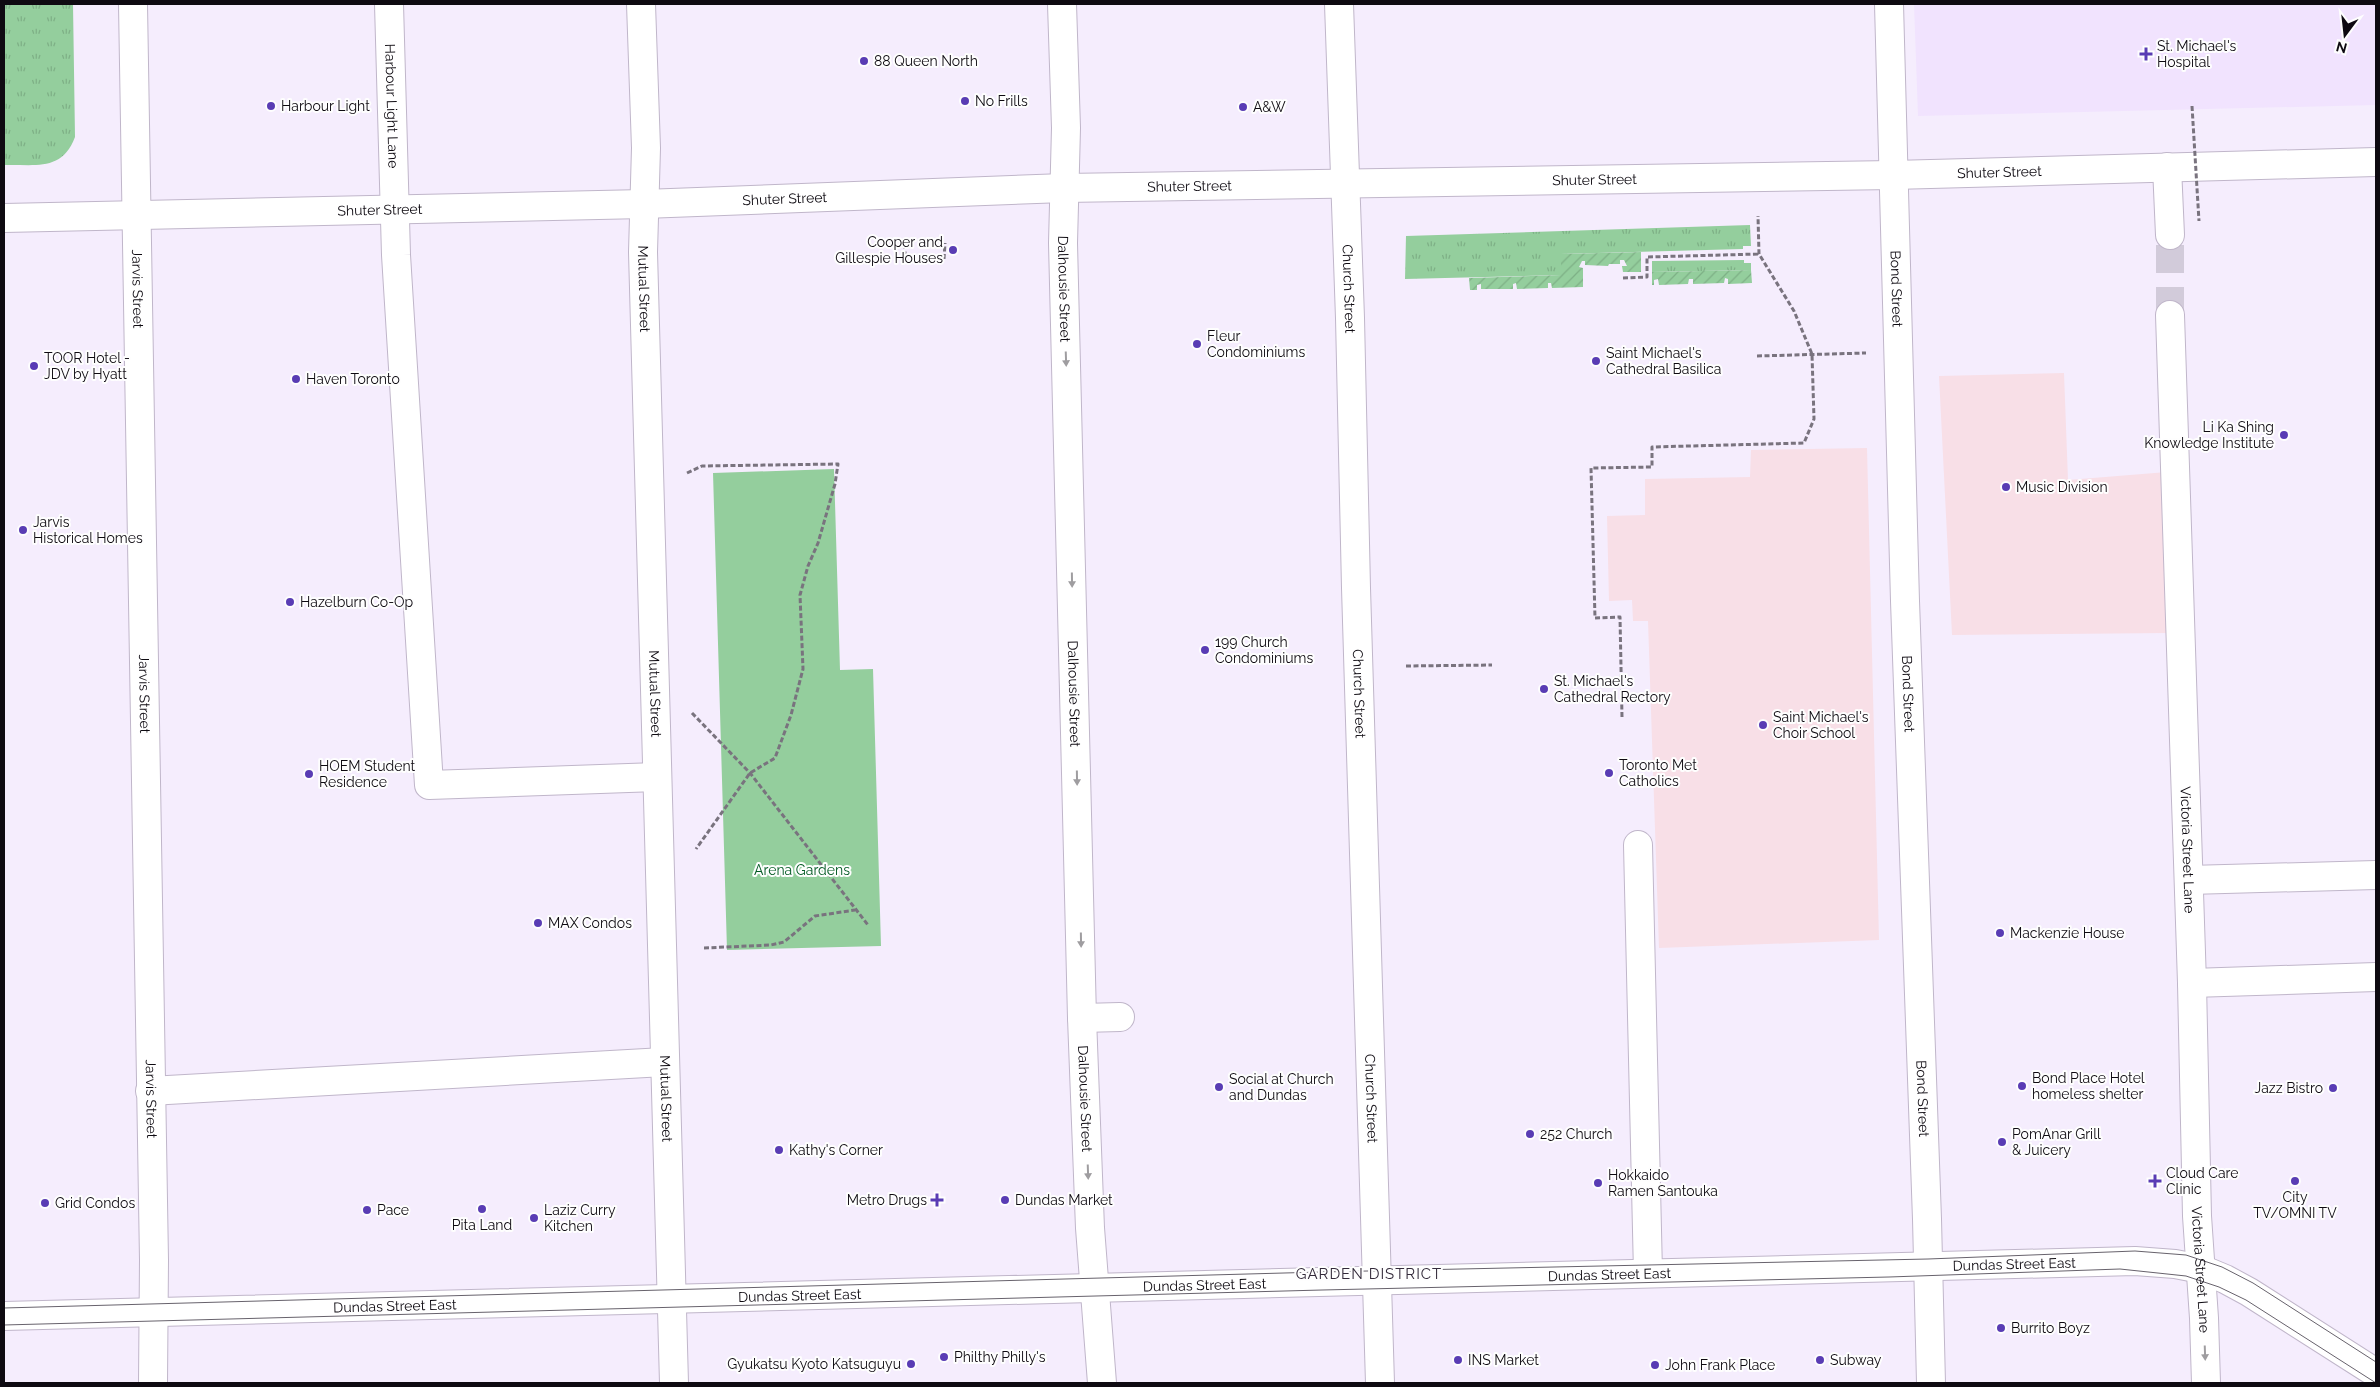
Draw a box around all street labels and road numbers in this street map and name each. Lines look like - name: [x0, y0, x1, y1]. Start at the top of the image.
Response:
- street label: Harbour Light Lane: [382, 43, 402, 169]
- street label: Shuter Street: [1957, 163, 2042, 181]
- street label: Shuter Street: [1552, 171, 1637, 188]
- street label: Shuter Street: [1147, 177, 1232, 195]
- street label: Shuter Street: [742, 189, 828, 208]
- street label: Shuter Street: [337, 201, 423, 219]
- street label: Dalhousie Street: [1055, 235, 1073, 343]
- street label: Church Street: [1339, 244, 1358, 334]
- street label: Mutual Street: [635, 245, 653, 333]
- street label: Jarvis Street: [129, 249, 146, 329]
- street label: Bond Street: [1888, 250, 1906, 328]
- street label: Dalhousie Street: [1065, 640, 1083, 748]
- street label: Church Street: [1350, 649, 1369, 739]
- street label: Mutual Street: [646, 650, 664, 738]
- street label: Jarvis Street: [136, 654, 153, 734]
- street label: Bond Street: [1899, 655, 1918, 733]
- street label: Victoria Street Lane: [2178, 786, 2198, 913]
- street label: Dalhousie Street: [1075, 1045, 1095, 1153]
- street label: Church Street: [1362, 1054, 1381, 1144]
- street label: Mutual Street: [657, 1055, 675, 1143]
- street label: Jarvis Street: [143, 1059, 160, 1139]
- street label: Bond Street: [1913, 1060, 1932, 1138]
- street label: Victoria Street Lane: [2189, 1206, 2212, 1333]
- street label: Dundas Street East: [1953, 1255, 2076, 1274]
- street label: Dundas Street East: [1548, 1265, 1672, 1284]
- street label: Dundas Street East: [1143, 1275, 1267, 1295]
- street label: Dundas Street East: [738, 1286, 862, 1305]
- street label: Dundas Street East: [333, 1296, 457, 1315]

